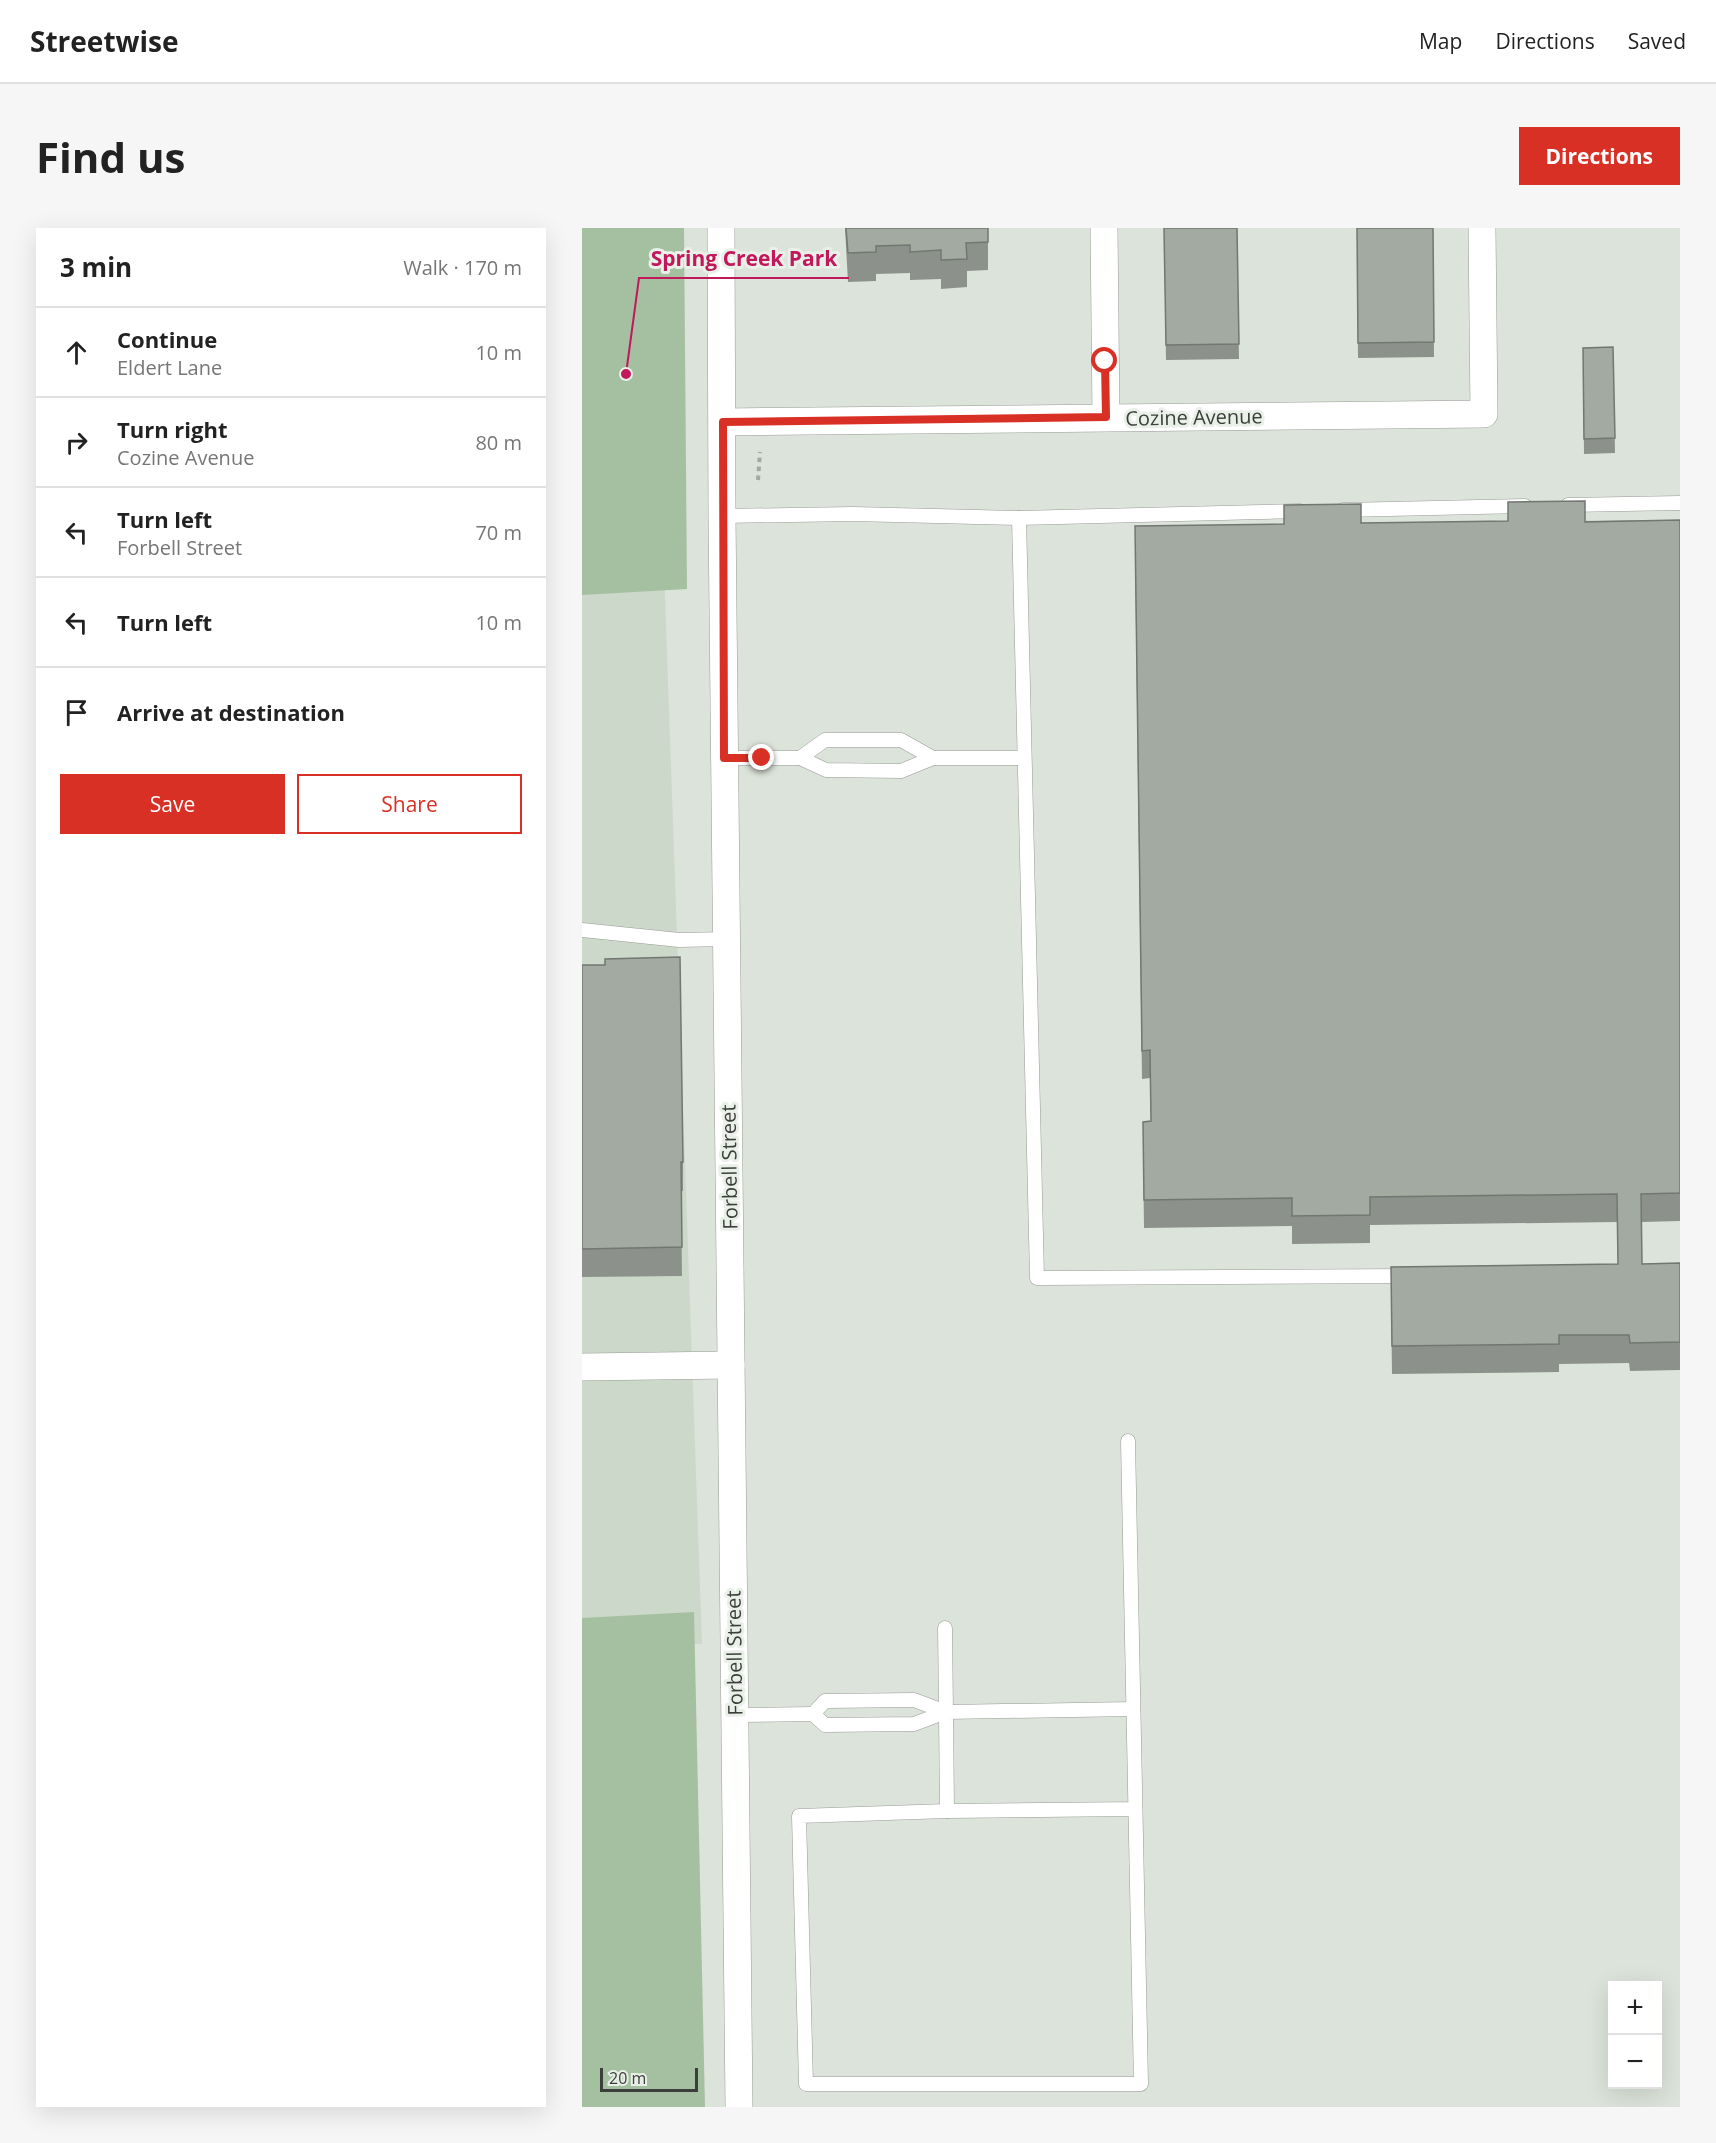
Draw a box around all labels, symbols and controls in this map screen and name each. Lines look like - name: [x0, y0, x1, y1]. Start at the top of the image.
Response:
- text: Streetwise: [30, 22, 179, 60]
- text: Map: [1419, 27, 1462, 55]
- text: Directions: [1495, 27, 1595, 55]
- text: Saved: [1628, 27, 1686, 55]
- button: Directions: [1519, 127, 1680, 185]
- text: Find us: [36, 128, 185, 185]
- callout: Spring Creek Park: [639, 239, 849, 278]
- text: Spring Creek Park: [651, 244, 838, 272]
- text: 3 min: [60, 249, 132, 285]
- text: Walk · 170 m: [403, 254, 522, 281]
- text: Continue: [117, 324, 217, 354]
- icon: ahead: [60, 336, 93, 369]
- text: 10 m: [475, 339, 522, 366]
- route start: [1091, 347, 1117, 373]
- text: Eldert Lane: [117, 354, 222, 381]
- street label: Cozine Avenue: [1125, 402, 1263, 432]
- text: Turn right: [117, 414, 228, 444]
- icon: right: [60, 426, 93, 459]
- text: 80 m: [475, 429, 522, 456]
- text: Cozine Avenue: [117, 444, 254, 471]
- text: Turn left: [117, 504, 212, 534]
- icon: left: [60, 516, 93, 549]
- text: 70 m: [475, 519, 522, 546]
- text: Forbell Street: [117, 534, 242, 561]
- icon: left: [60, 606, 93, 639]
- text: Turn left: [117, 607, 212, 637]
- text: 10 m: [475, 609, 522, 636]
- icon: arrive: [60, 696, 93, 729]
- text: Arrive at destination: [117, 697, 345, 727]
- route end: [748, 744, 774, 770]
- button: Save: [60, 774, 285, 834]
- button: Share: [297, 774, 522, 834]
- street label: Forbell Street: [714, 1104, 744, 1230]
- street label: Forbell Street: [719, 1590, 749, 1716]
- map controls: [1608, 1981, 1662, 2089]
- button: +: [1608, 1981, 1662, 2035]
- button: −: [1608, 2035, 1662, 2089]
- scale bar: [600, 2065, 698, 2092]
- text: 20 m: [609, 2067, 646, 2089]

